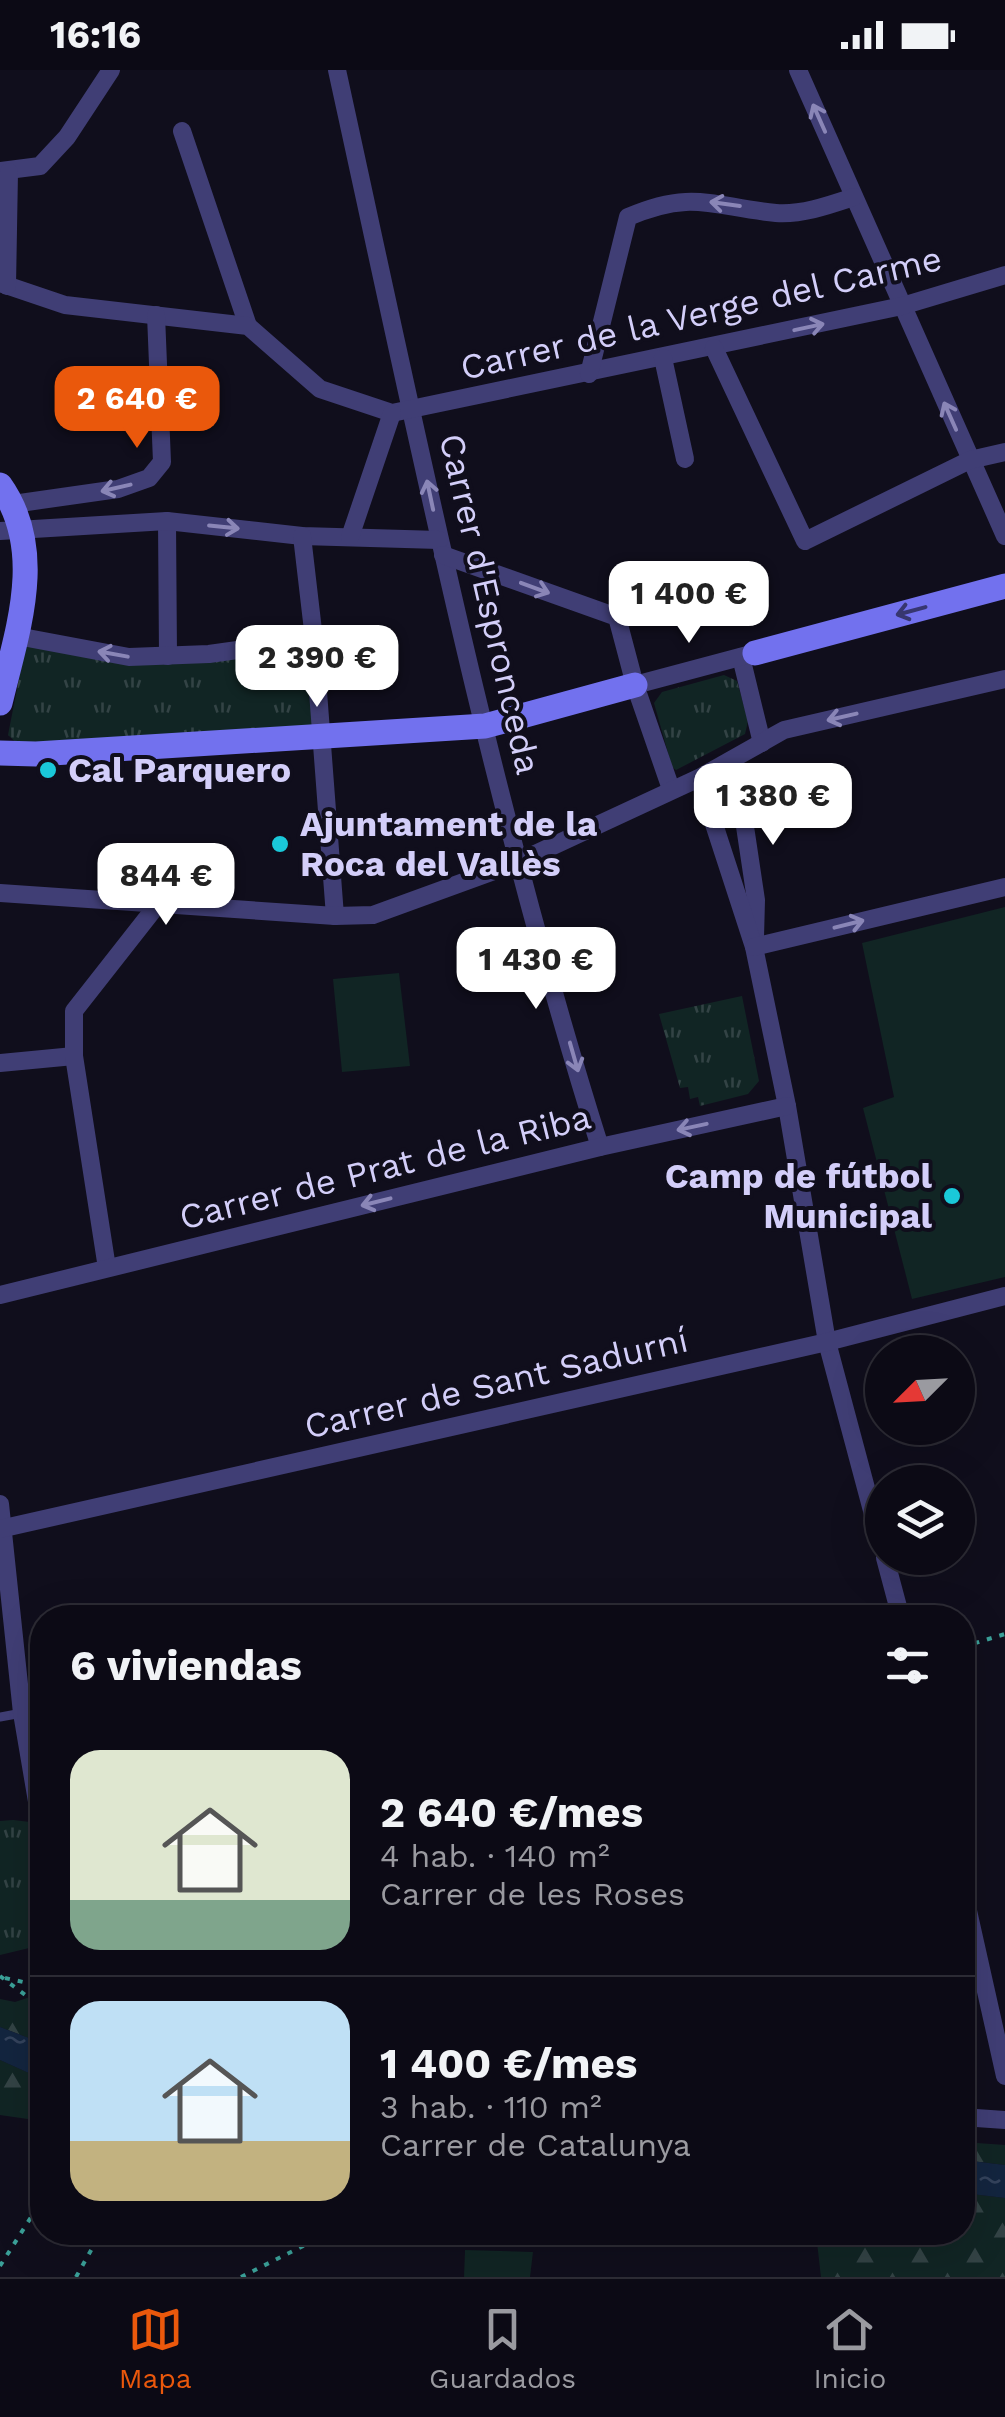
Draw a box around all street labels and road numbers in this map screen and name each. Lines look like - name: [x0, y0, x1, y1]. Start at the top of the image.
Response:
- street label: Carrer de la Verge del Carme: [456, 237, 946, 389]
- street label: Carrer d'Espronceda: [430, 430, 550, 778]
- street label: Carrer de Prat de la Riba: [175, 1096, 595, 1238]
- street label: Carrer de Sant Sadurní: [300, 1318, 692, 1448]

